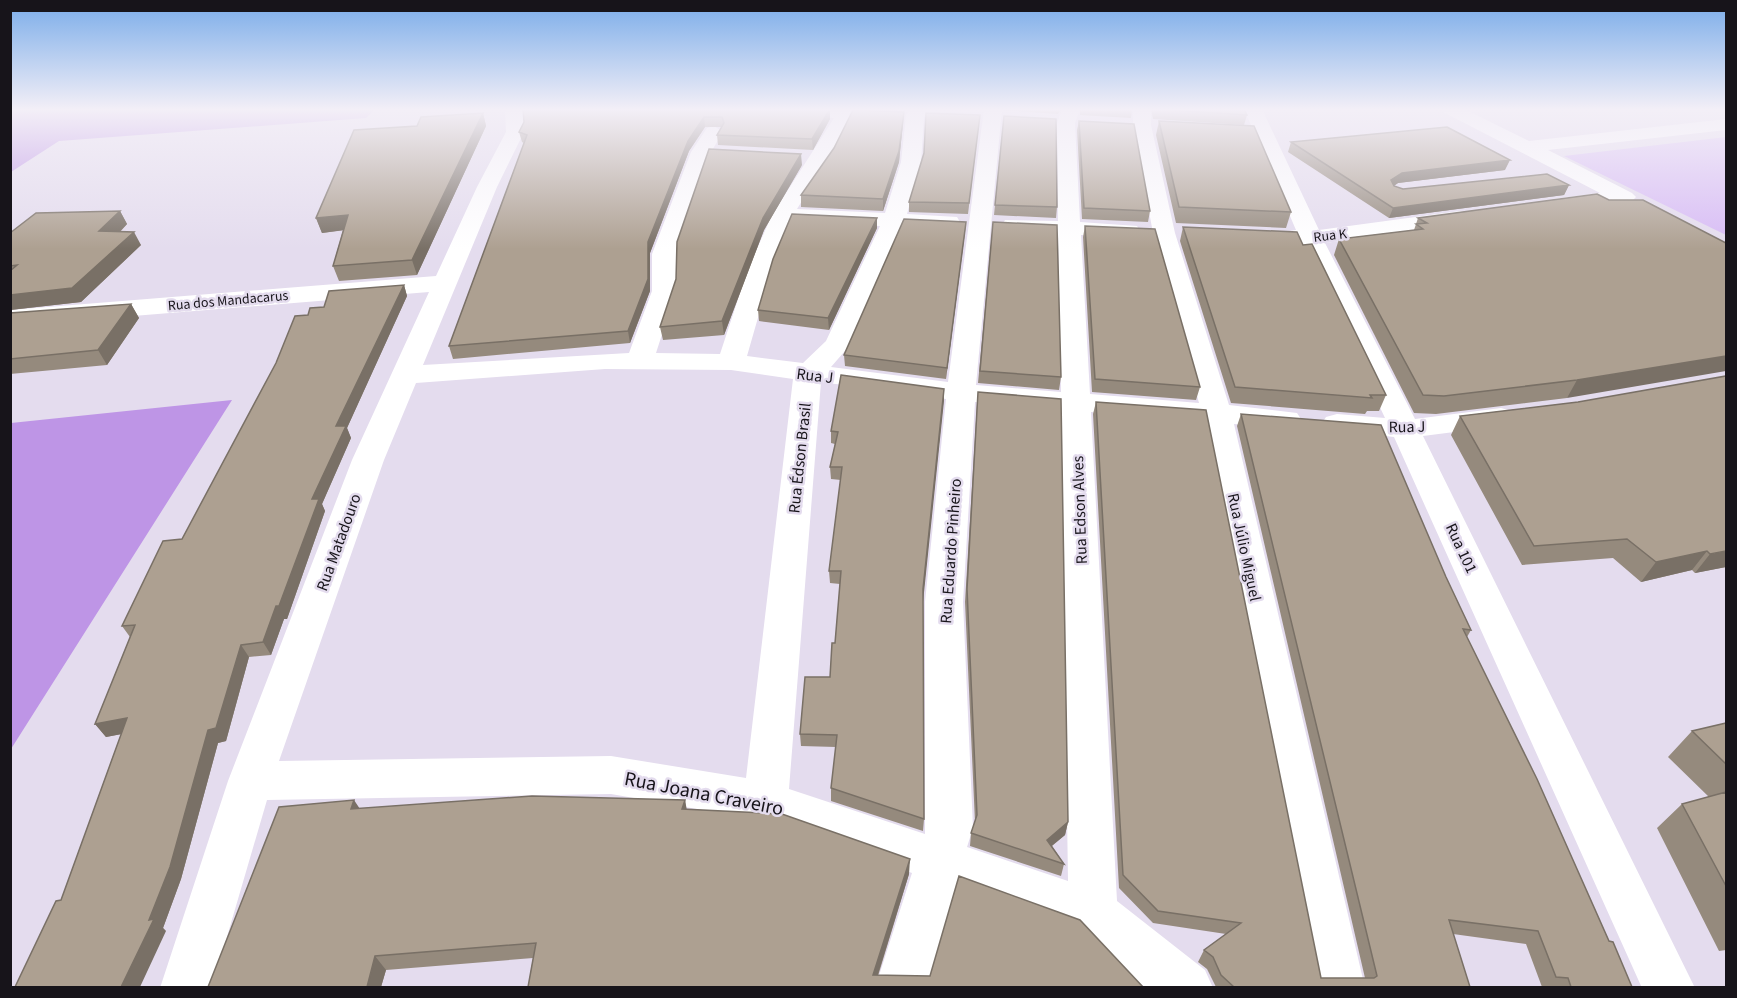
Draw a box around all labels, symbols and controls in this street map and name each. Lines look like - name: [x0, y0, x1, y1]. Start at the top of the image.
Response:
- street label: Rua K: [1312, 224, 1349, 248]
- street label: Rua dos Mandacarus: [167, 286, 289, 316]
- street label: Rua J: [795, 363, 834, 389]
- street label: Rua Édson Brasil: [783, 402, 817, 514]
- street label: Rua J: [1388, 416, 1426, 438]
- street label: Rua Edson Alves: [1067, 455, 1093, 565]
- street label: Rua Eduardo Pinheiro: [935, 478, 967, 624]
- street label: Rua Matadouro: [311, 491, 367, 594]
- street label: Rua Júlio Miguel: [1222, 491, 1266, 603]
- street label: Rua 101: [1440, 520, 1482, 577]
- street label: Rua Joana Craveiro: [622, 765, 786, 823]

